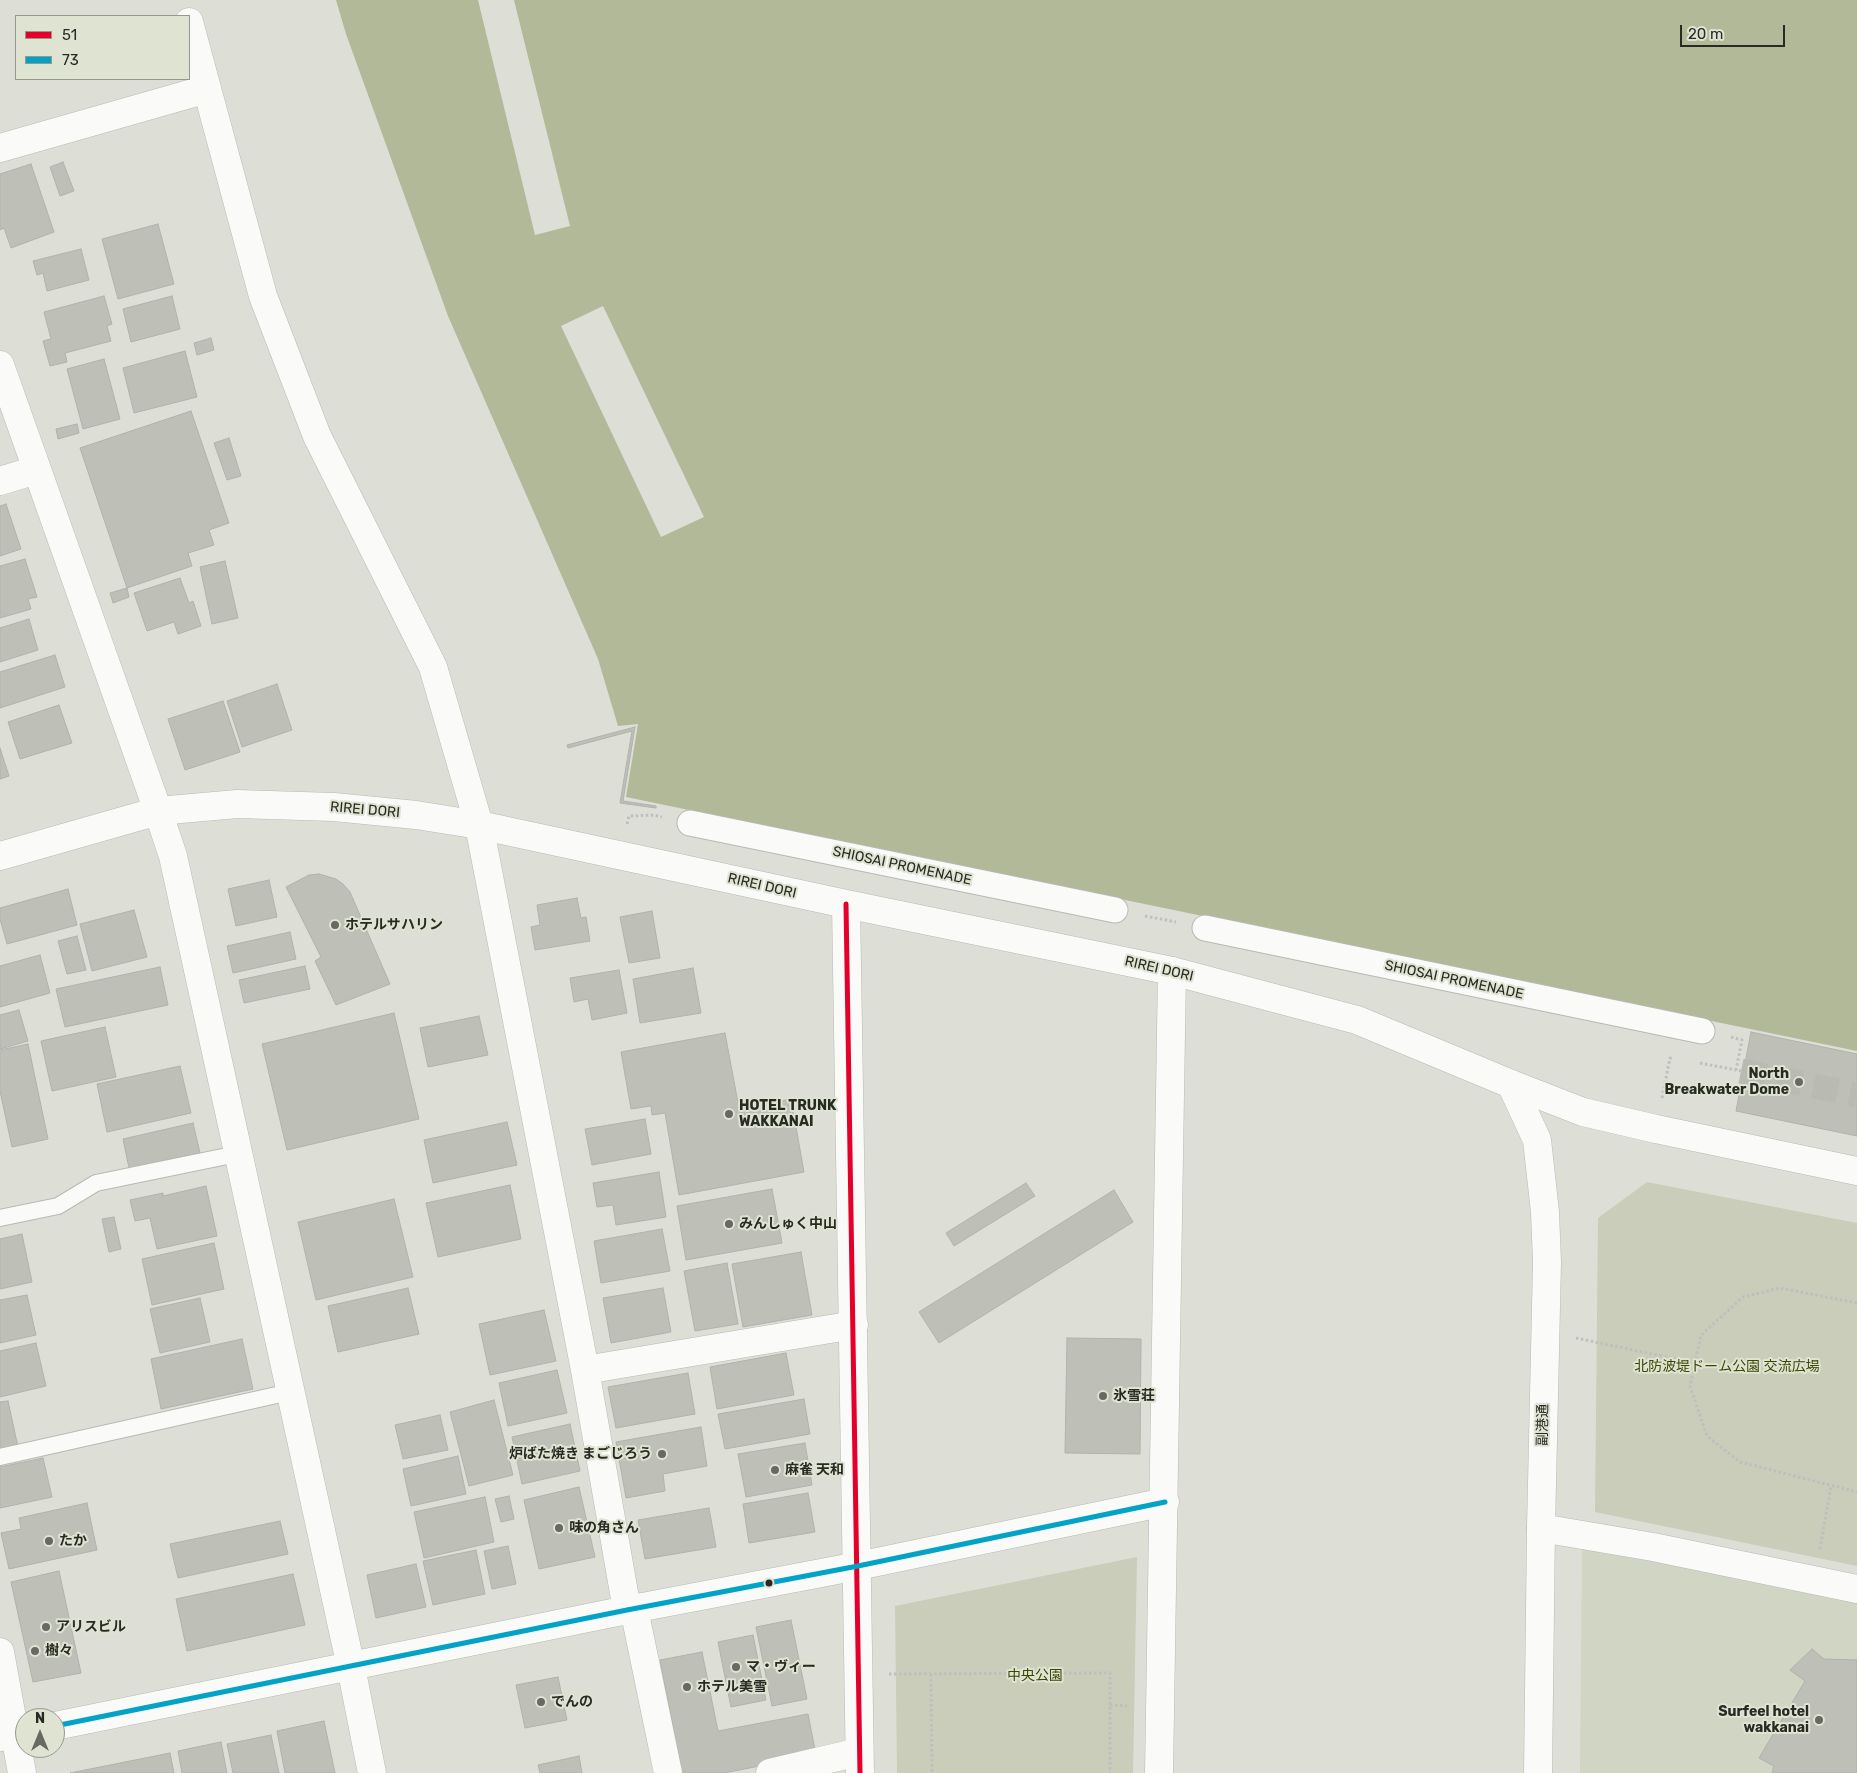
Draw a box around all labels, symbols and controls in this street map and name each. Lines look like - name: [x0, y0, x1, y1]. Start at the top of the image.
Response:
- legend: [15, 15, 190, 80]
- scale bar: [1682, 15, 1787, 47]
- text: 20 m: [1688, 25, 1723, 43]
- text: 51: [62, 26, 77, 44]
- text: 73: [62, 51, 79, 69]
- street label: RIREI DORI: [329, 799, 401, 821]
- street label: SHIOSAI PROMENADE: [831, 843, 973, 889]
- street label: RIREI DORI: [726, 870, 798, 902]
- place label: ホテルサハリン: [345, 917, 443, 933]
- marker: ホテルサハリン: [329, 919, 341, 931]
- street label: RIREI DORI: [1123, 953, 1195, 985]
- street label: SHIOSAI PROMENADE: [1383, 957, 1525, 1003]
- place label: North Breakwater Dome: [1664, 1066, 1789, 1098]
- marker: North Breakwater Dome: [1793, 1076, 1805, 1088]
- place label: HOTEL TRUNK WAKKANAI: [739, 1098, 836, 1130]
- marker: HOTEL TRUNK WAKKANAI: [723, 1108, 735, 1120]
- place label: みんしゅく中山: [739, 1216, 837, 1232]
- marker: みんしゅく中山: [723, 1218, 735, 1230]
- park label: 北防波堤ドーム公園 交流広場: [1634, 1359, 1820, 1375]
- place label: 氷雪荘: [1113, 1388, 1155, 1404]
- marker: 氷雪荘: [1097, 1390, 1109, 1402]
- street label: 副港通: [1534, 1404, 1552, 1446]
- place label: 炉ばた焼き まごじろう: [509, 1446, 652, 1462]
- marker: 炉ばた焼き まごじろう: [656, 1448, 668, 1460]
- place label: 麻雀 天和: [785, 1462, 844, 1478]
- marker: 麻雀 天和: [769, 1464, 781, 1476]
- place label: 味の角さん: [569, 1520, 639, 1536]
- marker: 味の角さん: [553, 1522, 565, 1534]
- place label: たか: [59, 1533, 87, 1549]
- marker: たか: [43, 1535, 55, 1547]
- unlabelled marker: [764, 1578, 774, 1588]
- place label: アリスビル: [56, 1619, 126, 1635]
- marker: アリスビル: [40, 1621, 52, 1633]
- place label: 樹々: [45, 1643, 73, 1659]
- marker: 樹々: [29, 1645, 41, 1657]
- place label: マ・ヴィー: [746, 1659, 816, 1675]
- marker: マ・ヴィー: [730, 1661, 742, 1673]
- park label: 中央公園: [1007, 1668, 1063, 1684]
- place label: ホテル美雪: [697, 1679, 767, 1695]
- marker: ホテル美雪: [681, 1681, 693, 1693]
- place label: でんの: [551, 1694, 593, 1710]
- marker: でんの: [535, 1696, 547, 1708]
- place label: Surfeel hotel wakkanai: [1718, 1704, 1809, 1736]
- north arrow: [15, 1708, 65, 1758]
- text: N: [35, 1710, 45, 1727]
- marker: Surfeel hotel wakkanai: [1813, 1714, 1825, 1726]

